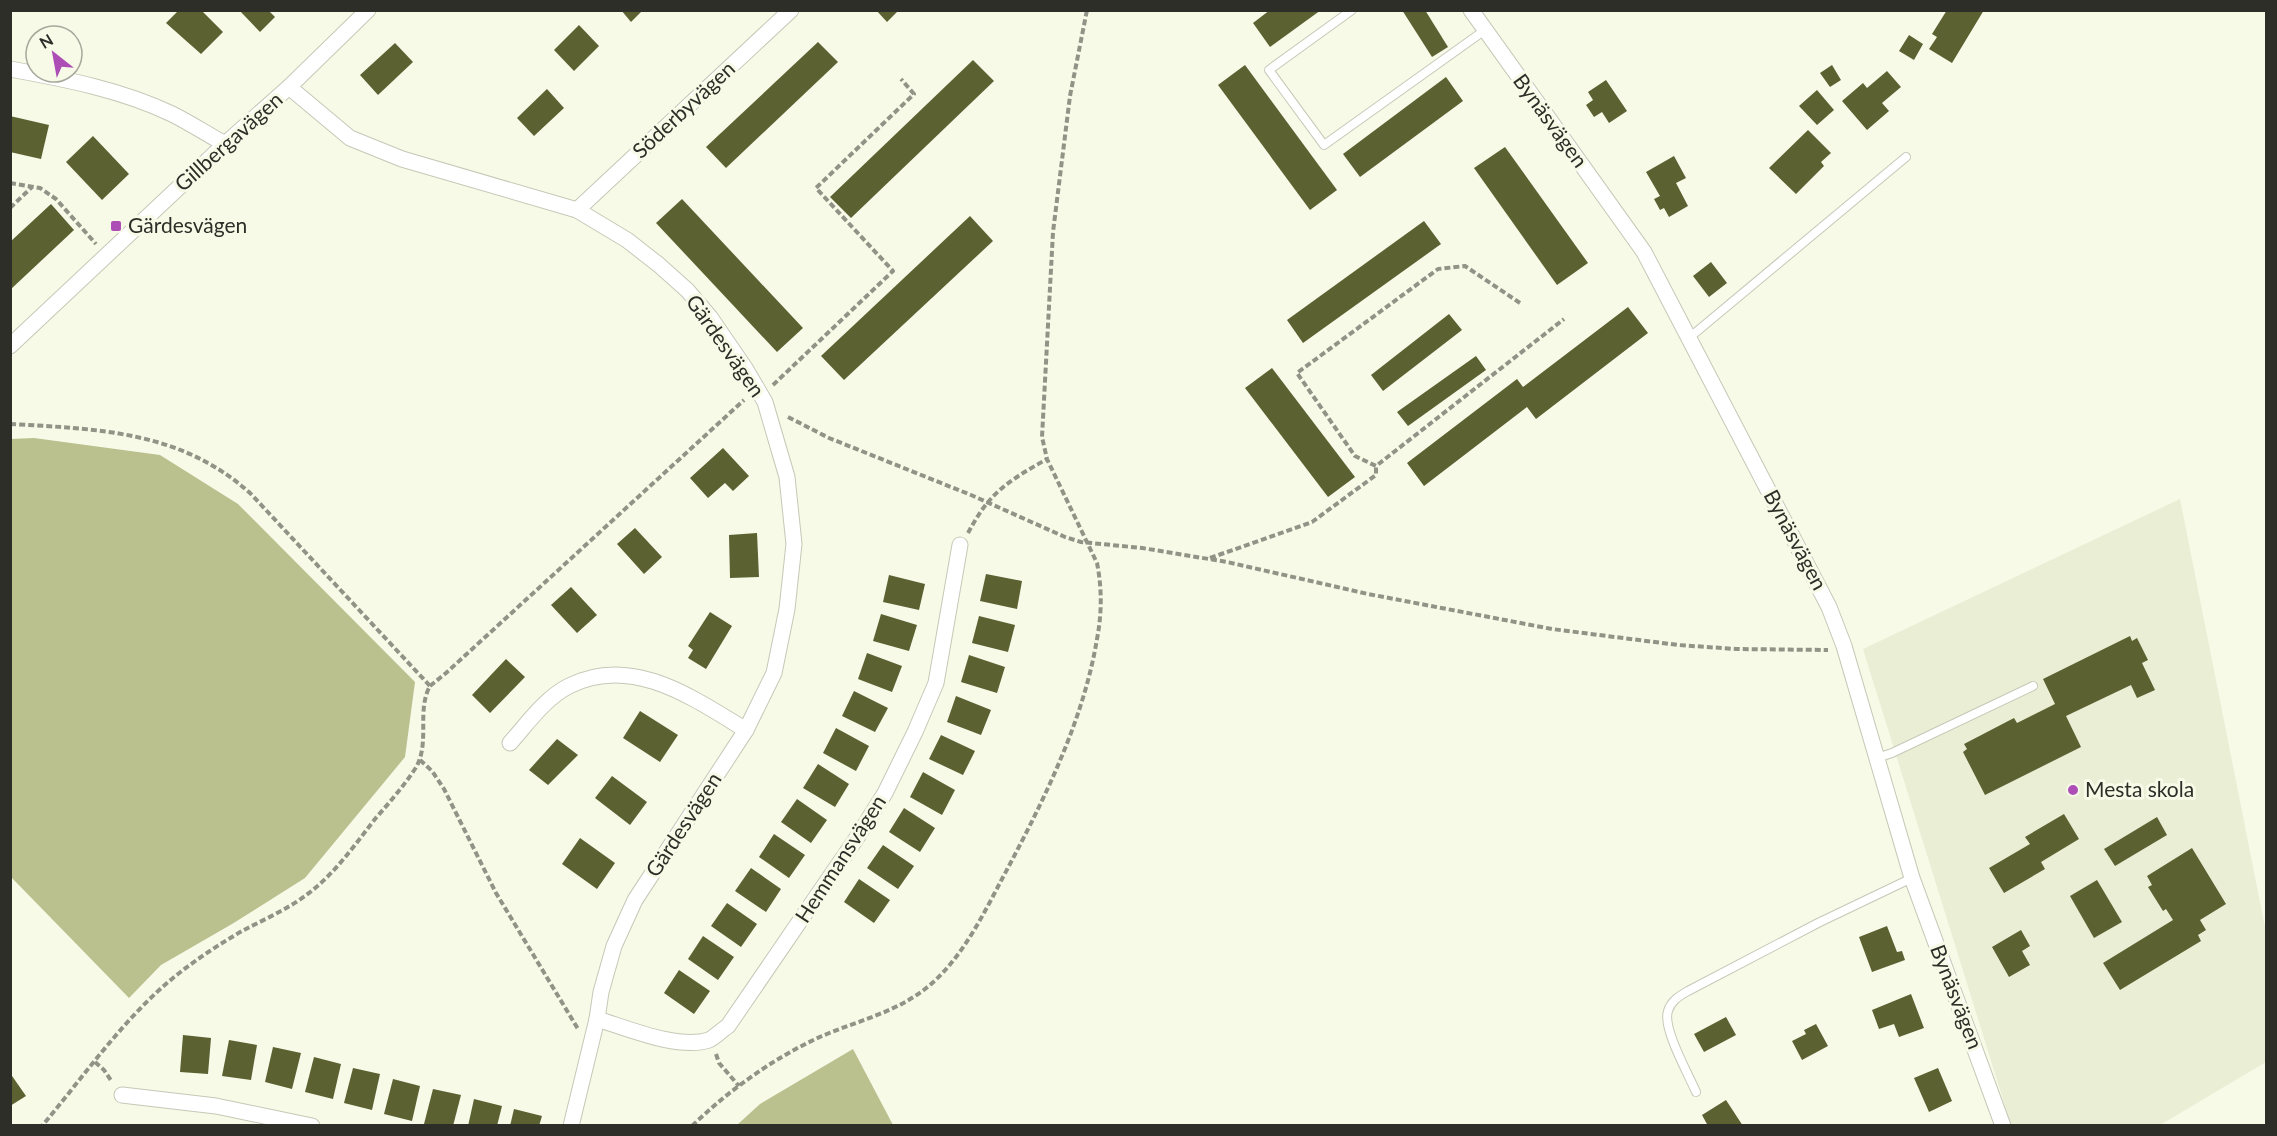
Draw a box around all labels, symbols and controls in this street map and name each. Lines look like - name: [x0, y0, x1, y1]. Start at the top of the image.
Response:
- north arrow: [24, 24, 84, 84]
- text: N: [36, 29, 56, 52]
- street label: Söderbyvägen: [627, 55, 739, 163]
- street label: Bynäsvägen: [1509, 68, 1594, 172]
- street label: Gillbergavägen: [169, 86, 287, 196]
- place label: Gärdesvägen: [128, 212, 247, 237]
- marker: Gärdesvägen: [109, 219, 123, 233]
- street label: Gärdesvägen: [682, 289, 771, 401]
- street label: Bynäsvägen: [1760, 485, 1833, 594]
- street label: Gärdesvägen: [640, 767, 726, 881]
- place label: Mesta skola: [2085, 776, 2194, 801]
- marker: Mesta skola: [2066, 783, 2080, 797]
- street label: Hemmansvägen: [789, 790, 890, 927]
- street label: Bynäsvägen: [1926, 941, 1989, 1052]

